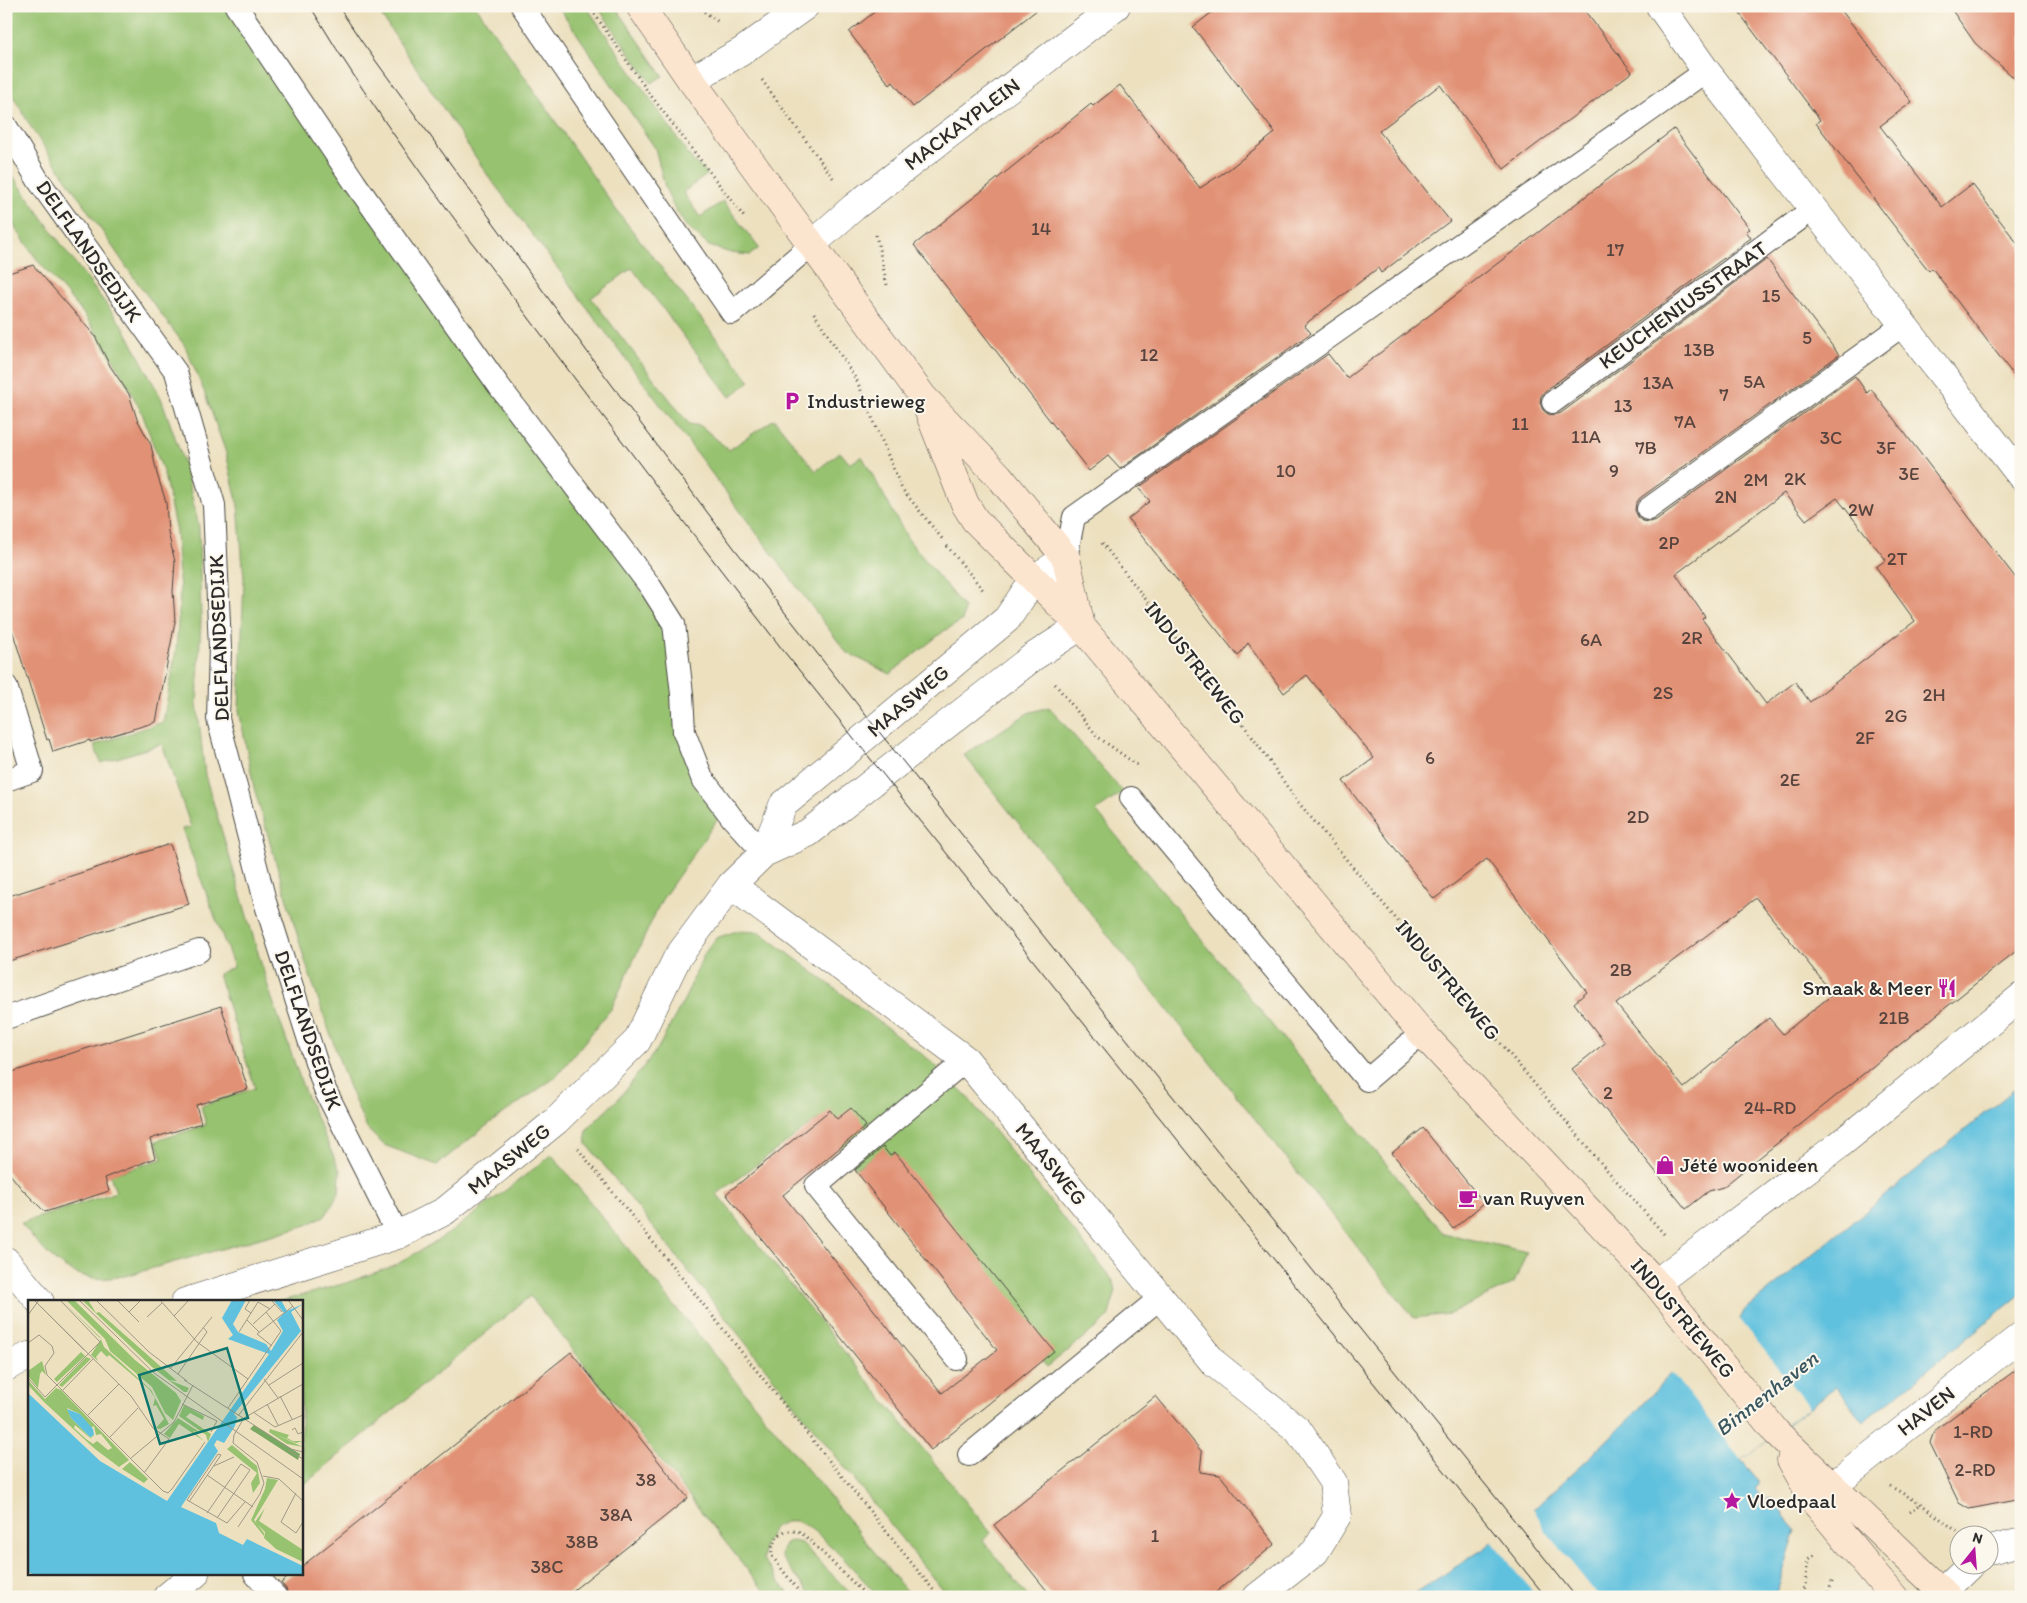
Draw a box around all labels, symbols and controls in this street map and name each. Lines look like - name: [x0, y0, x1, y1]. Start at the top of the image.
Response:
- street label: MACKAYPLEIN: [899, 72, 1025, 175]
- street label: DELFLANDSEDIJK: [31, 175, 148, 327]
- house number: 14: [1031, 217, 1051, 240]
- street label: KEUCHENIUSSTRAAT: [1594, 235, 1772, 374]
- house number: 17: [1606, 238, 1624, 261]
- house number: 15: [1762, 284, 1780, 307]
- house number: 5: [1802, 326, 1812, 349]
- house number: 13B: [1683, 338, 1715, 361]
- house number: 12: [1140, 343, 1158, 366]
- house number: 5A: [1743, 370, 1765, 393]
- house number: 13A: [1642, 371, 1674, 394]
- house number: 7: [1719, 383, 1729, 406]
- place label: Industrieweg: [807, 388, 926, 413]
- parking icon: Industrieweg: [781, 390, 803, 412]
- house number: 13: [1613, 394, 1633, 417]
- house number: 7A: [1674, 410, 1696, 433]
- house number: 11: [1511, 412, 1529, 435]
- house number: 11A: [1571, 425, 1601, 448]
- house number: 3C: [1820, 426, 1842, 449]
- house number: 7B: [1635, 436, 1657, 459]
- house number: 3F: [1876, 436, 1896, 459]
- house number: 10: [1276, 459, 1296, 482]
- house number: 9: [1609, 459, 1619, 482]
- house number: 3E: [1899, 462, 1919, 485]
- house number: 2K: [1784, 467, 1807, 490]
- house number: 2M: [1744, 468, 1768, 491]
- house number: 2N: [1715, 485, 1737, 508]
- house number: 2W: [1848, 498, 1874, 521]
- house number: 2P: [1659, 531, 1680, 554]
- house number: 2T: [1887, 547, 1908, 570]
- street label: DELFLANDSEDIJK: [203, 553, 234, 722]
- street label: INDUSTRIEWEG: [1140, 596, 1251, 729]
- house number: 2R: [1681, 626, 1703, 649]
- house number: 6A: [1580, 628, 1602, 651]
- street label: MAASWEG: [862, 659, 954, 742]
- house number: 2S: [1653, 681, 1673, 704]
- house number: 2H: [1922, 683, 1946, 706]
- house number: 2G: [1884, 704, 1908, 727]
- house number: 2F: [1855, 726, 1875, 749]
- house number: 6: [1425, 746, 1435, 769]
- house number: 2E: [1780, 768, 1800, 791]
- house number: 2D: [1627, 805, 1649, 828]
- street label: INDUSTRIEWEG: [1391, 914, 1506, 1045]
- street label: DELFLANDSEDIJK: [269, 947, 348, 1113]
- house number: 2B: [1610, 958, 1632, 981]
- place label: Smaak & Meer: [1803, 975, 1933, 1000]
- restaurant icon: Smaak & Meer: [1936, 977, 1958, 999]
- house number: 21B: [1878, 1006, 1910, 1029]
- house number: 2: [1603, 1081, 1613, 1104]
- house number: 24-RD: [1744, 1096, 1796, 1119]
- street label: MAASWEG: [1010, 1117, 1092, 1210]
- street label: MAASWEG: [462, 1118, 555, 1200]
- place label: Jété woonideen: [1680, 1152, 1818, 1177]
- shop icon: Jété woonideen: [1654, 1154, 1676, 1176]
- place label: van Ruyven: [1483, 1185, 1585, 1210]
- cafe icon: van Ruyven: [1457, 1187, 1479, 1209]
- street label: INDUSTRIEWEG: [1626, 1252, 1741, 1383]
- inset map: [28, 1300, 302, 1576]
- water label: Binnenhaven: [1709, 1344, 1824, 1442]
- street label: HAVEN: [1892, 1380, 1960, 1441]
- house number: 1-RD: [1953, 1420, 1993, 1443]
- house number: 2-RD: [1954, 1458, 1996, 1481]
- house number: 38: [636, 1468, 656, 1491]
- place label: Vloedpaal: [1747, 1488, 1836, 1513]
- place icon: Vloedpaal: [1721, 1490, 1743, 1512]
- house number: 38A: [600, 1503, 632, 1526]
- house number: 1: [1151, 1524, 1160, 1547]
- north arrow: [1950, 1526, 2000, 1576]
- text: N: [1971, 1529, 1985, 1548]
- house number: 38B: [565, 1530, 599, 1553]
- house number: 38C: [531, 1555, 563, 1578]

